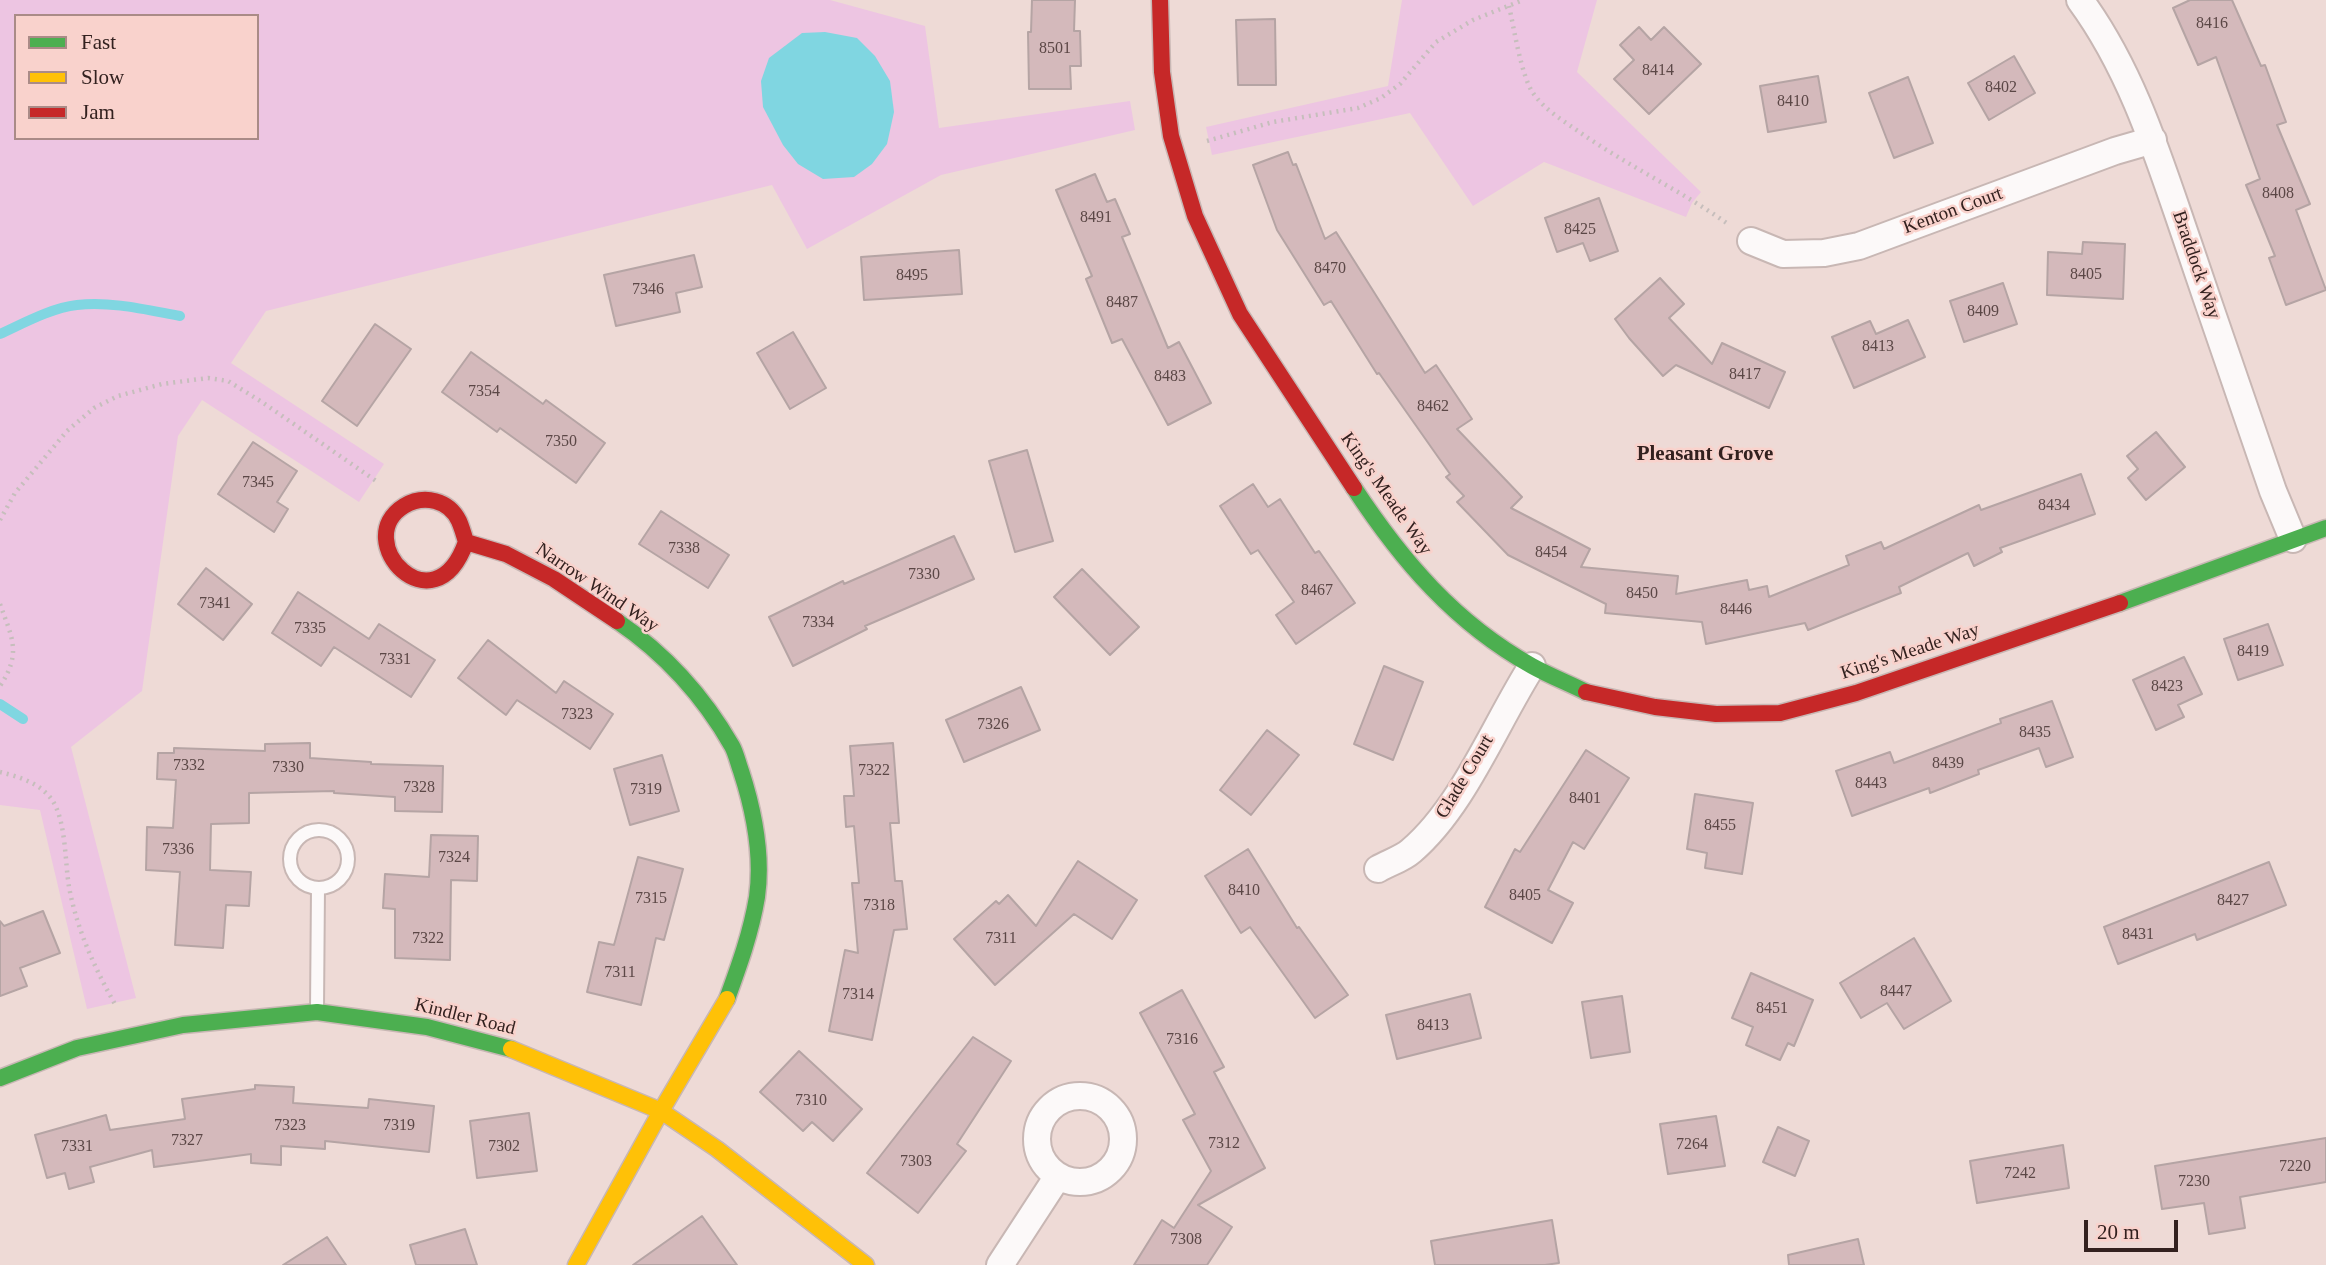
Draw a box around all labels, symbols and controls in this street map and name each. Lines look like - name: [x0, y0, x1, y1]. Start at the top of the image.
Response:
- legend: [14, 14, 259, 140]
- house number: 8416: [2196, 14, 2228, 34]
- text: Fast: [81, 30, 116, 54]
- house number: 8501: [1039, 39, 1071, 59]
- house number: 8414: [1642, 61, 1674, 81]
- text: Slow: [81, 65, 124, 89]
- house number: 8402: [1985, 78, 2017, 98]
- house number: 8410: [1777, 92, 1809, 112]
- text: Jam: [81, 100, 115, 124]
- street label: Kenton Court: [1900, 183, 2006, 239]
- house number: 8408: [2262, 184, 2294, 204]
- house number: 8491: [1080, 208, 1112, 228]
- street label: Braddock Way: [2167, 208, 2225, 322]
- house number: 8425: [1564, 220, 1596, 240]
- house number: 8470: [1314, 259, 1346, 279]
- house number: 8405: [2070, 265, 2102, 285]
- house number: 8495: [896, 266, 928, 286]
- house number: 7346: [632, 280, 664, 300]
- house number: 8487: [1106, 293, 1138, 313]
- house number: 8409: [1967, 302, 1999, 322]
- house number: 8413: [1862, 337, 1894, 357]
- house number: 8417: [1729, 365, 1761, 385]
- house number: 8483: [1154, 367, 1186, 387]
- house number: 7354: [468, 382, 500, 402]
- house number: 8462: [1417, 397, 1449, 417]
- street label: King's Meade Way: [1335, 428, 1437, 560]
- house number: 7350: [545, 432, 577, 452]
- district label: Pleasant Grove: [1637, 442, 1773, 468]
- house number: 7345: [242, 473, 274, 493]
- house number: 8434: [2038, 496, 2070, 516]
- street label: Narrow Wind Way: [531, 538, 663, 638]
- house number: 7338: [668, 539, 700, 559]
- house number: 8454: [1535, 543, 1567, 563]
- house number: 7330: [908, 565, 940, 585]
- house number: 8467: [1301, 581, 1333, 601]
- house number: 8450: [1626, 584, 1658, 604]
- house number: 7341: [199, 594, 231, 614]
- house number: 8446: [1720, 600, 1752, 620]
- house number: 7334: [802, 613, 834, 633]
- house number: 7335: [294, 619, 326, 639]
- street label: King's Meade Way: [1838, 619, 1982, 685]
- house number: 8419: [2237, 642, 2269, 662]
- house number: 7331: [379, 650, 411, 670]
- house number: 8423: [2151, 677, 2183, 697]
- house number: 7323: [561, 705, 593, 725]
- house number: 7326: [977, 715, 1009, 735]
- house number: 8435: [2019, 723, 2051, 743]
- street label: Glade Court: [1431, 731, 1499, 823]
- house number: 8439: [1932, 754, 1964, 774]
- house number: 7332: [173, 756, 205, 776]
- house number: 7330: [272, 758, 304, 778]
- house number: 7322: [858, 761, 890, 781]
- house number: 8443: [1855, 774, 1887, 794]
- house number: 7328: [403, 778, 435, 798]
- house number: 7319: [630, 780, 662, 800]
- house number: 8401: [1569, 789, 1601, 809]
- house number: 8455: [1704, 816, 1736, 836]
- house number: 7336: [162, 840, 194, 860]
- house number: 7324: [438, 848, 470, 868]
- house number: 8410: [1228, 881, 1260, 901]
- house number: 8405: [1509, 886, 1541, 906]
- house number: 7315: [635, 889, 667, 909]
- house number: 8427: [2217, 891, 2249, 911]
- house number: 7318: [863, 896, 895, 916]
- house number: 8431: [2122, 925, 2154, 945]
- house number: 7322: [412, 929, 444, 949]
- house number: 7311: [985, 929, 1017, 949]
- house number: 7311: [604, 963, 636, 983]
- house number: 8447: [1880, 982, 1912, 1002]
- house number: 7314: [842, 985, 874, 1005]
- street label: Kindler Road: [412, 993, 518, 1041]
- house number: 8451: [1756, 999, 1788, 1019]
- house number: 8413: [1417, 1016, 1449, 1036]
- house number: 7316: [1166, 1030, 1198, 1050]
- house number: 7310: [795, 1091, 827, 1111]
- house number: 7323: [274, 1116, 306, 1136]
- house number: 7319: [383, 1116, 415, 1136]
- house number: 7327: [171, 1131, 203, 1151]
- house number: 7312: [1208, 1134, 1240, 1154]
- house number: 7264: [1676, 1135, 1708, 1155]
- house number: 7331: [61, 1137, 93, 1157]
- house number: 7302: [488, 1137, 520, 1157]
- house number: 7303: [900, 1152, 932, 1172]
- house number: 7220: [2279, 1157, 2311, 1177]
- house number: 7242: [2004, 1164, 2036, 1184]
- house number: 7230: [2178, 1172, 2210, 1192]
- scale bar: [2088, 1206, 2182, 1250]
- text: 20 m: [2097, 1220, 2140, 1244]
- house number: 7308: [1170, 1230, 1202, 1250]

